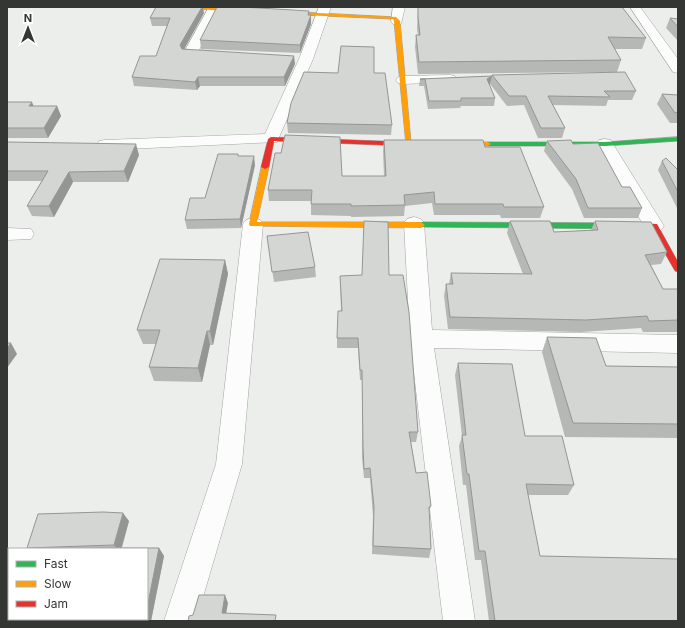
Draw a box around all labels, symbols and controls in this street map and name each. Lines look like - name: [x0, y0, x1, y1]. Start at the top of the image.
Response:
- north arrow: [8, 8, 48, 48]
- text: N: [24, 11, 32, 25]
- legend: [8, 548, 148, 620]
- text: Fast: [44, 556, 68, 571]
- text: Slow: [44, 576, 72, 591]
- text: Jam: [44, 596, 68, 611]

